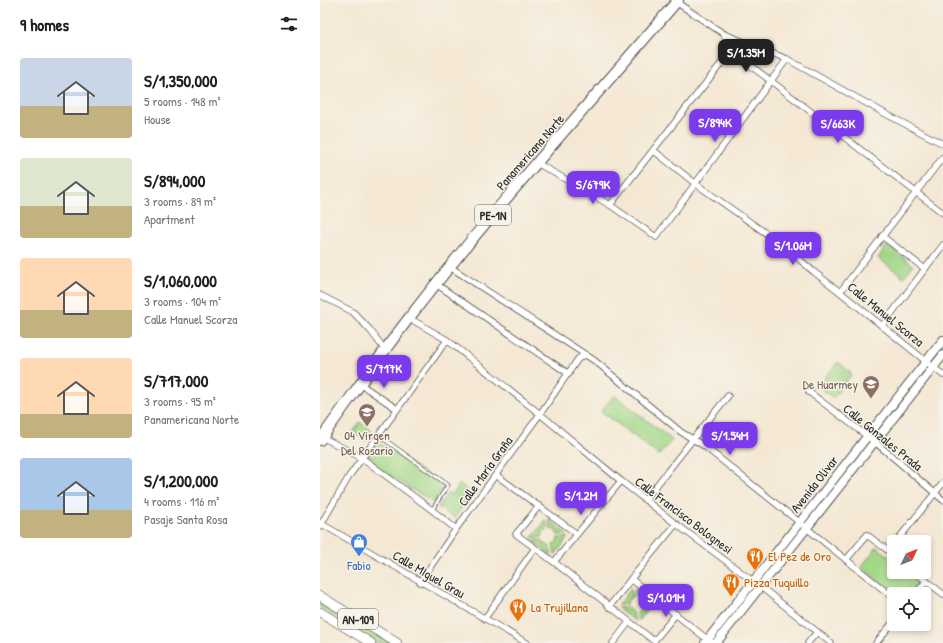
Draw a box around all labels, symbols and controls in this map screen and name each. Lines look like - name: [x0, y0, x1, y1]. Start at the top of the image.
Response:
- text: 9 homes: [20, 13, 69, 36]
- icon: filters: [278, 13, 300, 35]
- pin: S/1.35M: [709, 39, 783, 73]
- text: S/1.35M: [727, 43, 765, 61]
- text: S/1,350,000: [144, 69, 217, 92]
- icon: home: [52, 74, 100, 122]
- text: 5 rooms · 148 m²: [144, 92, 220, 110]
- pin: S/894K: [682, 109, 748, 143]
- text: House: [144, 110, 171, 128]
- street label: Panamericana Norte: [492, 110, 568, 194]
- pin: S/663K: [805, 110, 871, 144]
- text: S/894K: [698, 113, 732, 131]
- text: S/663K: [821, 114, 855, 132]
- text: S/894,000: [144, 169, 205, 192]
- pin: S/679K: [560, 171, 626, 205]
- icon: home: [52, 174, 100, 222]
- text: S/679K: [576, 175, 610, 193]
- text: 3 rooms · 89 m²: [144, 192, 216, 210]
- road number: PE-1N: [475, 205, 511, 225]
- text: Apartment: [144, 210, 195, 228]
- pin: S/1.06M: [756, 232, 830, 266]
- text: S/1.06M: [774, 236, 812, 254]
- text: S/1,060,000: [144, 269, 217, 292]
- icon: home: [52, 274, 100, 322]
- street label: Calle Manuel Scorza: [844, 278, 928, 350]
- text: 3 rooms · 104 m²: [144, 292, 221, 310]
- text: Calle Manuel Scorza: [144, 310, 237, 328]
- pin: S/717K: [351, 355, 417, 389]
- text: S/717K: [366, 359, 402, 377]
- text: S/717,000: [144, 369, 208, 392]
- icon: home: [52, 374, 100, 422]
- school or university icon: De Huarmey: [861, 374, 881, 399]
- place label: De Huarmey: [803, 375, 858, 393]
- text: 3 rooms · 95 m²: [144, 392, 216, 410]
- street label: Calle Gonzales Prada: [840, 399, 926, 475]
- school or university icon: 04 Virgen Del Rosario: [357, 402, 377, 427]
- text: Panamericana Norte: [144, 410, 239, 428]
- pin: S/1.54M: [693, 422, 767, 456]
- place label: 04 Virgen Del Rosario: [341, 426, 393, 459]
- text: S/1.54M: [711, 426, 749, 444]
- street label: Calle María Graña: [454, 432, 516, 510]
- street label: Avenida Olivar: [786, 452, 842, 516]
- text: S/1,200,000: [144, 469, 218, 492]
- street label: Calle Francisco Bolognesi: [631, 472, 737, 558]
- icon: home: [52, 474, 100, 522]
- pin: S/1.2M: [548, 482, 614, 516]
- text: S/1.2M: [565, 486, 597, 504]
- text: 4 rooms · 116 m²: [144, 492, 219, 510]
- text: Pasaje Santa Rosa: [144, 510, 227, 528]
- shop icon: Fabio: [349, 532, 369, 557]
- north arrow: [887, 535, 931, 579]
- map controls: [887, 535, 931, 631]
- street label: Calle MIguel Grau: [389, 546, 469, 602]
- restaurant icon: El Pez de Oro: [745, 546, 765, 571]
- place label: El Pez de Oro: [768, 547, 831, 565]
- place label: Fabio: [346, 556, 371, 574]
- restaurant icon: Pizza Tuquillo: [721, 572, 741, 597]
- place label: Pizza Tuquillo: [744, 573, 809, 591]
- pin: S/1.01M: [629, 584, 703, 618]
- button: locate: [887, 587, 931, 631]
- text: S/1.01M: [647, 588, 685, 606]
- restaurant icon: La Trujillana: [508, 597, 528, 622]
- place label: La Trujillana: [531, 598, 588, 616]
- road number: AN-109: [338, 609, 378, 629]

